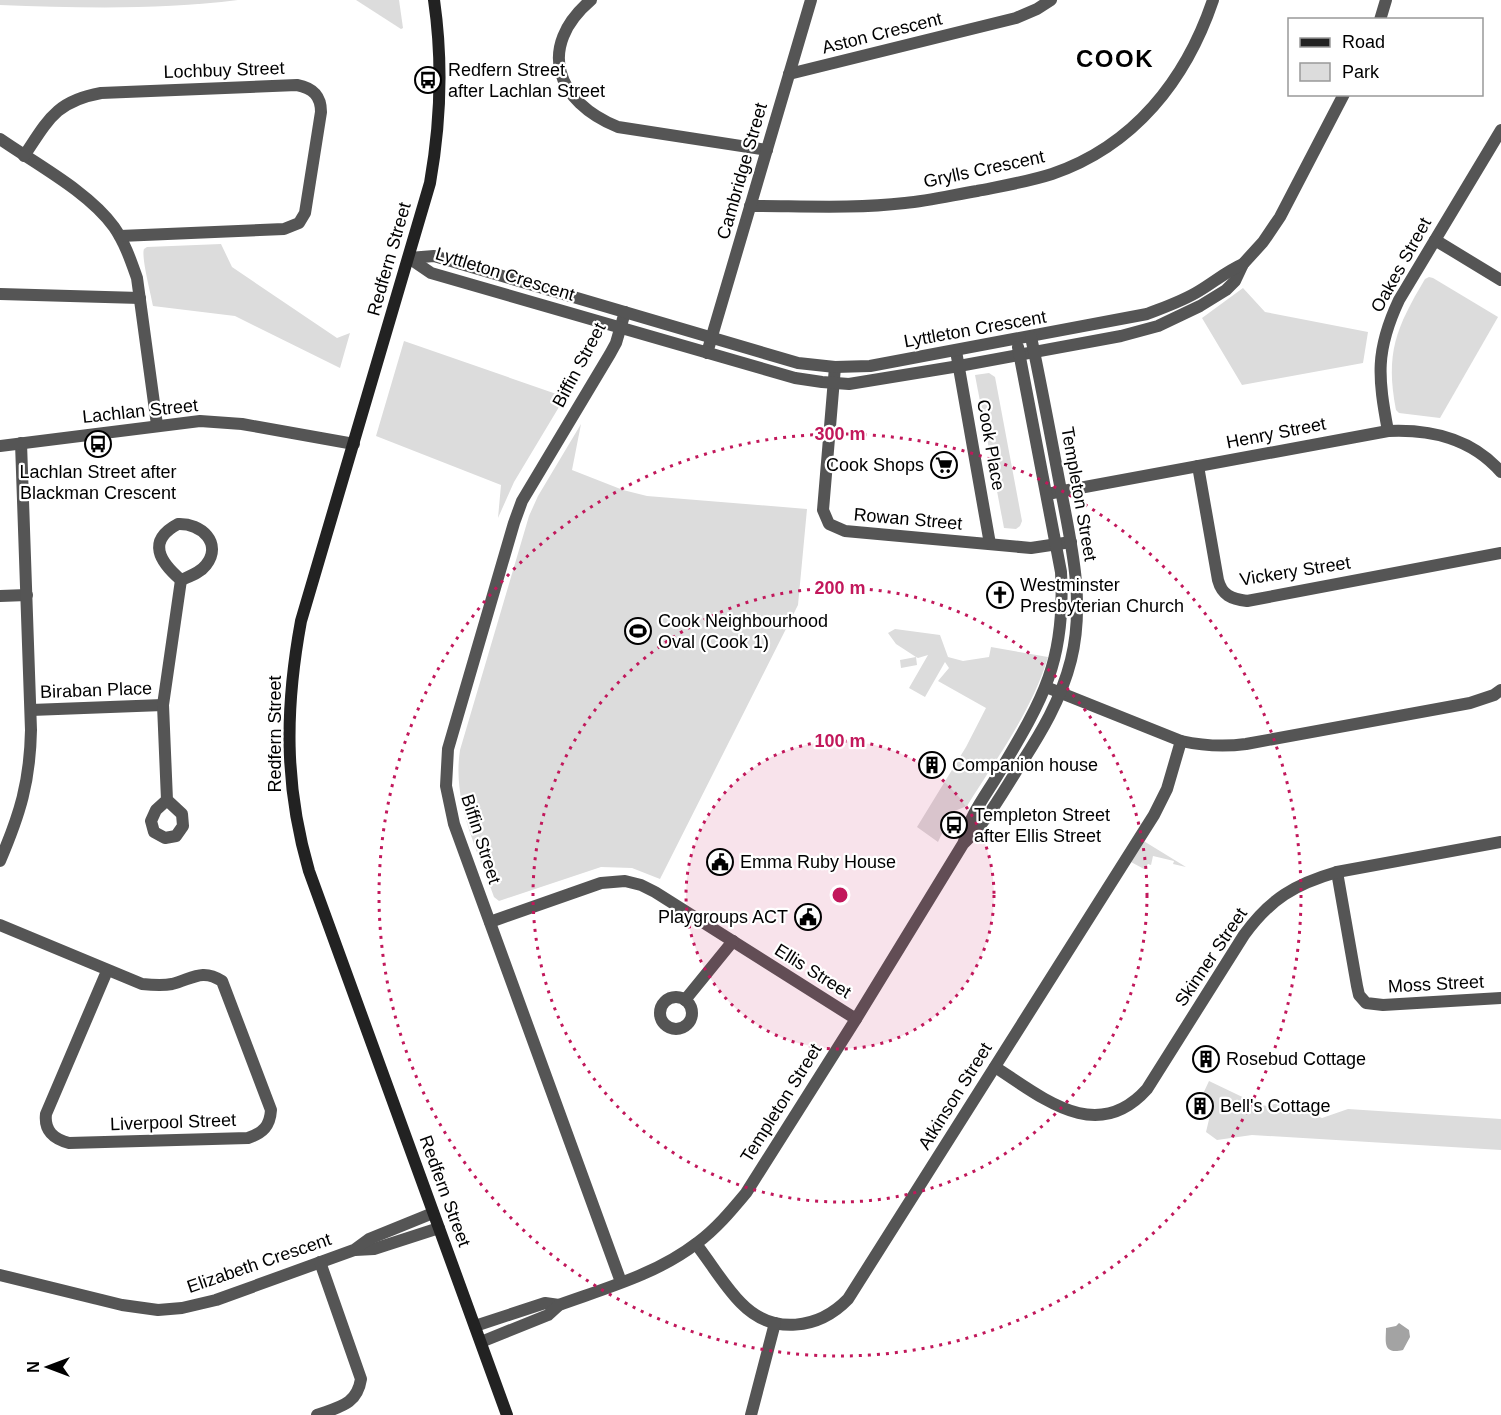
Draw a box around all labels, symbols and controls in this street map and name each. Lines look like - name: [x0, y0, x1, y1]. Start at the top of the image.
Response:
- street label: Aston Crescent: [820, 8, 944, 58]
- legend: [1288, 18, 1483, 96]
- text: Road: [1342, 32, 1385, 52]
- district label: COOK: [1076, 45, 1154, 72]
- street label: Lochbuy Street: [163, 58, 285, 82]
- place label: Redfern Street after Lachlan Street: [448, 60, 605, 101]
- text: Park: [1342, 62, 1380, 82]
- bus stop icon: Redfern Street after Lachlan Street: [413, 65, 443, 95]
- street label: Cambridge Street: [713, 100, 771, 242]
- street label: Grylls Crescent: [922, 146, 1046, 192]
- street label: Redfern Street: [363, 200, 415, 318]
- street label: Oakes Street: [1367, 214, 1435, 316]
- street label: Lyttleton Crescent: [433, 243, 577, 305]
- street label: Lyttleton Crescent: [902, 307, 1048, 351]
- street label: Biffin Street: [548, 319, 610, 411]
- street label: Lachlan Street: [81, 395, 199, 427]
- street label: Cook Place: [973, 398, 1009, 492]
- street label: Henry Street: [1224, 414, 1328, 452]
- text: 300 m: [814, 424, 866, 444]
- street label: Templeton Street: [1057, 425, 1101, 563]
- bus stop icon: Lachlan Street after Blackman Crescent: [83, 429, 113, 459]
- supermarket icon: Cook Shops: [929, 450, 959, 480]
- place label: Cook Shops: [826, 455, 924, 475]
- place label: Lachlan Street after Blackman Crescent: [19, 462, 177, 503]
- street label: Rowan Street: [853, 504, 963, 534]
- street label: Vickery Street: [1238, 552, 1352, 590]
- place label: Westminster Presbyterian Church: [1020, 575, 1184, 616]
- text: 200 m: [814, 578, 866, 598]
- church icon: Westminster Presbyterian Church: [985, 580, 1015, 610]
- place label: Cook Neighbourhood Oval (Cook 1): [658, 611, 828, 652]
- sports icon: Cook Neighbourhood Oval (Cook 1): [623, 616, 653, 646]
- street label: Redfern Street: [265, 675, 285, 793]
- street label: Biraban Place: [40, 678, 152, 702]
- text: 100 m: [814, 731, 866, 751]
- building icon: Companion house: [917, 750, 947, 780]
- place label: Companion house: [952, 755, 1098, 775]
- street label: Biffin Street: [457, 792, 505, 886]
- place label: Templeton Street after Ellis Street: [974, 805, 1110, 846]
- bus stop icon: Templeton Street after Ellis Street: [939, 810, 969, 840]
- public building icon: Emma Ruby House: [705, 847, 735, 877]
- place label: Emma Ruby House: [740, 852, 896, 872]
- centre of rings: [830, 885, 850, 905]
- public building icon: Playgroups ACT: [793, 902, 823, 932]
- street label: Skinner Street: [1171, 904, 1251, 1010]
- place label: Playgroups ACT: [658, 907, 788, 927]
- street label: Ellis Street: [771, 940, 855, 1002]
- street label: Moss Street: [1388, 972, 1484, 996]
- street label: Atkinson Street: [914, 1039, 996, 1153]
- street label: Templeton Street: [736, 1040, 826, 1166]
- building icon: Rosebud Cottage: [1191, 1044, 1221, 1074]
- place label: Rosebud Cottage: [1226, 1049, 1366, 1069]
- building icon: Bell's Cottage: [1185, 1091, 1215, 1121]
- place label: Bell's Cottage: [1220, 1096, 1331, 1116]
- street label: Liverpool Street: [110, 1110, 236, 1134]
- street label: Redfern Street: [416, 1133, 474, 1249]
- street label: Elizabeth Crescent: [184, 1229, 334, 1297]
- north arrow: [18, 1337, 78, 1397]
- text: N: [25, 1361, 42, 1373]

